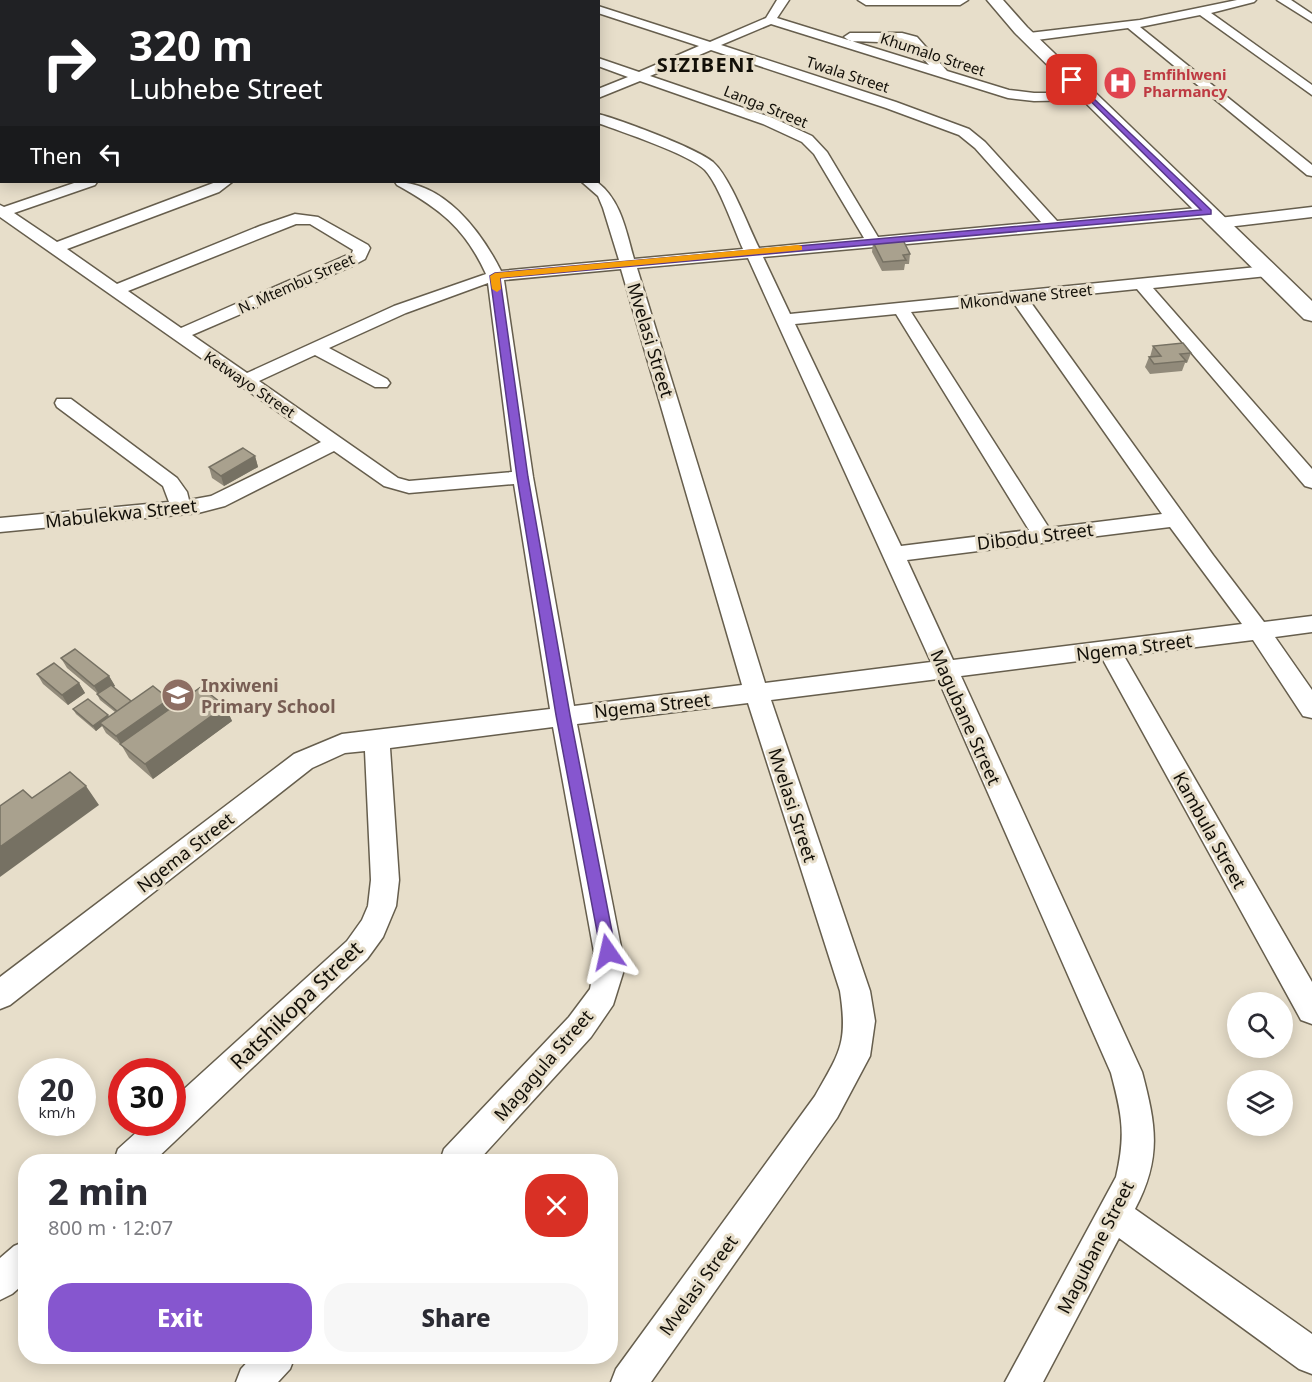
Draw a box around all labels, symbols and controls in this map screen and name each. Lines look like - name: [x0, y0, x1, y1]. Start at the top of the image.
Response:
- text: 320 m: [129, 16, 253, 73]
- icon: right: [30, 24, 108, 102]
- street label: Khumalo Street: [878, 28, 988, 81]
- district label: SIZIBENI: [657, 51, 755, 78]
- street label: Twala Street: [804, 51, 893, 97]
- pin: [1046, 54, 1097, 105]
- icon: arrive: [1055, 63, 1088, 96]
- place label: Emfihlweni Pharmancy: [1143, 64, 1228, 101]
- hospital icon: Emfihlweni Pharmancy: [1102, 65, 1138, 101]
- text: Lubhebe Street: [129, 70, 323, 107]
- street label: Langa Street: [721, 80, 812, 132]
- icon: left: [94, 138, 127, 171]
- text: Then: [30, 140, 82, 170]
- street label: N. Mtembu Street: [235, 248, 358, 318]
- street label: Mkondwane Street: [959, 279, 1094, 313]
- street label: Mvelasi Street: [622, 280, 680, 401]
- street label: Ketwayo Street: [201, 346, 300, 422]
- street label: Mabulekwa Street: [44, 493, 198, 533]
- street label: Dibodu Street: [976, 517, 1095, 555]
- street label: Ngema Street: [1075, 628, 1194, 666]
- street label: Magubane Street: [925, 645, 1007, 789]
- place label: Inxiweni Primary School: [201, 673, 336, 718]
- school or university icon: Inxiweni Primary School: [160, 677, 196, 713]
- street label: Ngema Street: [593, 687, 712, 723]
- street label: Mvelasi Street: [763, 745, 823, 866]
- street label: Kambula Street: [1168, 767, 1252, 893]
- street label: Ngema Street: [132, 806, 239, 897]
- position arrow: [576, 920, 640, 984]
- street label: Ratshikopa Street: [224, 934, 368, 1075]
- map controls: [1227, 992, 1293, 1136]
- button: search: [1227, 992, 1293, 1058]
- street label: Magagula Street: [488, 1004, 598, 1126]
- speed limit sign: 30: [108, 1058, 186, 1136]
- text: 20: [40, 1069, 74, 1110]
- button: layers: [1227, 1070, 1293, 1136]
- text: km/h: [39, 1102, 75, 1122]
- text: 2 min: [48, 1167, 149, 1216]
- button: close: [525, 1174, 588, 1237]
- street label: Magubane Street: [1051, 1176, 1139, 1317]
- text: 800 m · 12:07: [48, 1214, 173, 1241]
- street label: Mvelasi Street: [653, 1230, 743, 1340]
- button: Exit: [48, 1283, 312, 1352]
- button: Share: [324, 1283, 588, 1352]

